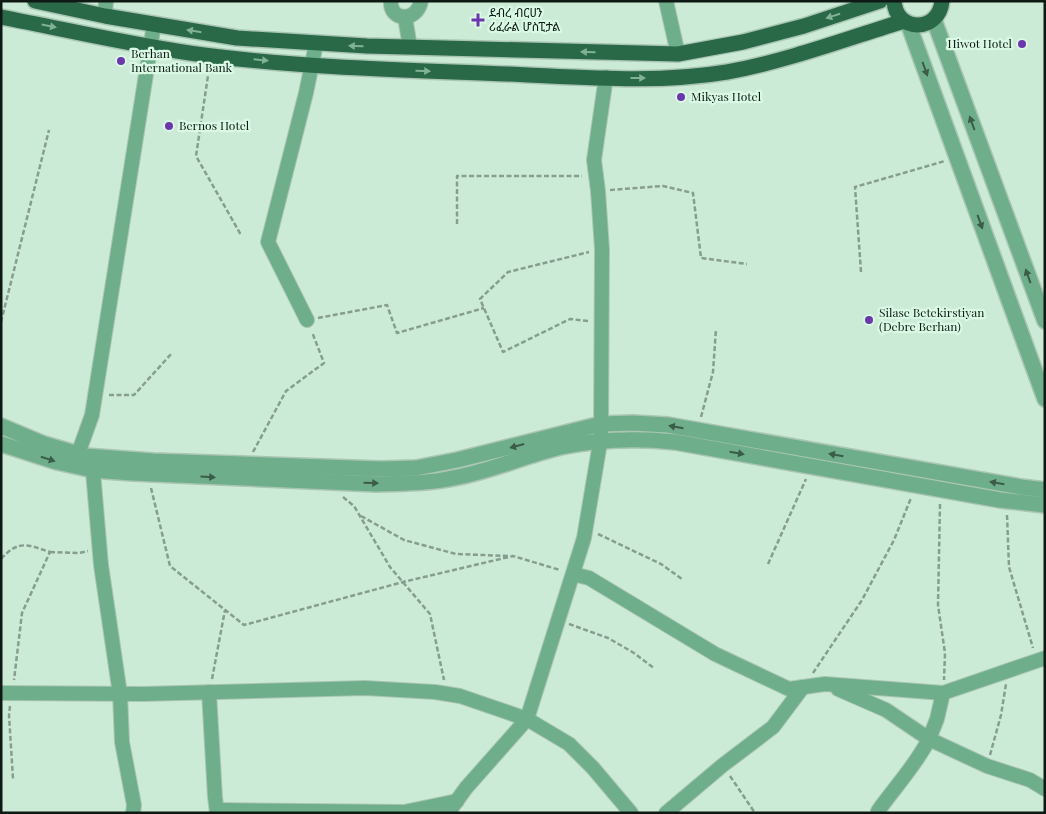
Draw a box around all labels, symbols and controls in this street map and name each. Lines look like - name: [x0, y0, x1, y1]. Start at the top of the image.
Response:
- place label: ደብረ ብርሀን ሪፈራል ሆስፒታል: [489, 4, 560, 34]
- marker: ደብረ ብርሀን ሪፈራል ሆስፒታል: [471, 13, 485, 27]
- one-way arrow: [826, 13, 841, 21]
- one-way arrow: [41, 22, 57, 30]
- one-way arrow: [186, 26, 202, 34]
- place label: Hiwot Hotel: [947, 35, 1013, 51]
- marker: Hiwot Hotel: [1016, 38, 1028, 50]
- one-way arrow: [347, 41, 363, 49]
- place label: Berhan International Bank: [131, 45, 233, 75]
- one-way arrow: [580, 47, 596, 55]
- marker: Berhan International Bank: [115, 55, 127, 67]
- one-way arrow: [253, 57, 269, 65]
- one-way arrow: [921, 62, 929, 77]
- one-way arrow: [415, 67, 431, 75]
- one-way arrow: [630, 74, 646, 82]
- place label: Mikyas Hotel: [691, 88, 762, 104]
- marker: Mikyas Hotel: [675, 91, 687, 103]
- one-way arrow: [968, 115, 976, 130]
- place label: Bernos Hotel: [179, 117, 250, 133]
- marker: Bernos Hotel: [163, 120, 175, 132]
- one-way arrow: [976, 215, 984, 230]
- one-way arrow: [1024, 268, 1031, 283]
- place label: Silase Betekirstiyan (Debre Berhan): [879, 304, 984, 334]
- marker: Silase Betekirstiyan (Debre Berhan): [863, 314, 875, 326]
- one-way arrow: [668, 422, 684, 430]
- one-way arrow: [509, 442, 524, 450]
- one-way arrow: [729, 450, 745, 458]
- one-way arrow: [828, 450, 844, 458]
- one-way arrow: [40, 455, 55, 463]
- one-way arrow: [201, 473, 217, 481]
- one-way arrow: [988, 478, 1004, 486]
- one-way arrow: [363, 480, 379, 488]

